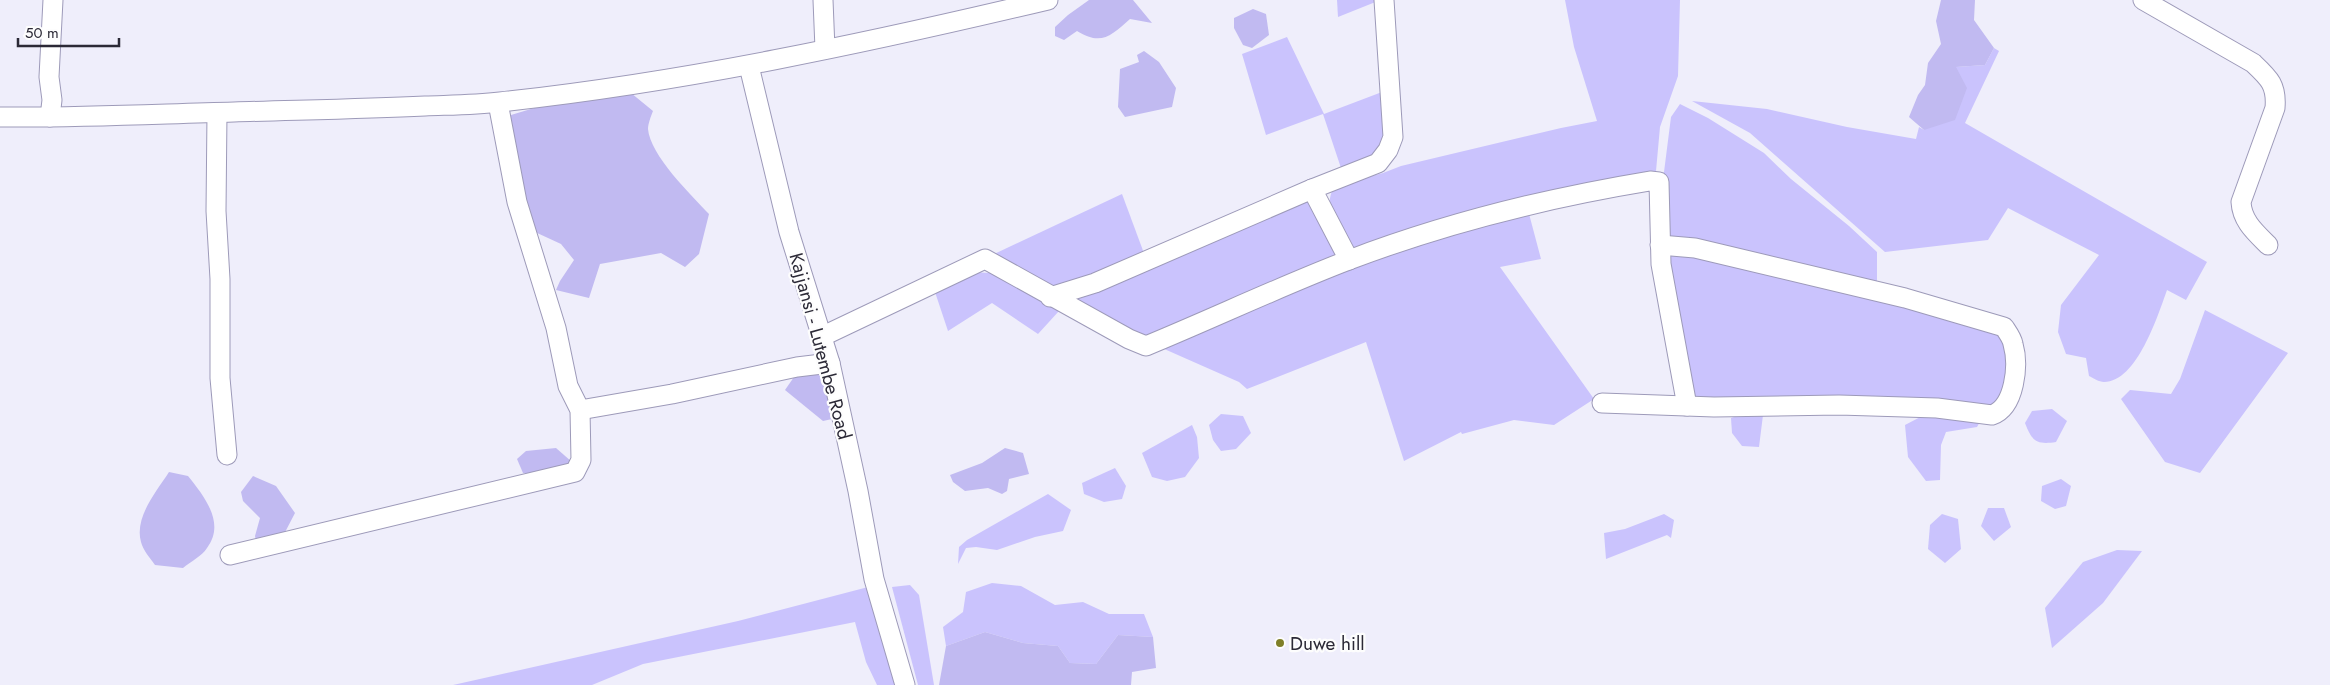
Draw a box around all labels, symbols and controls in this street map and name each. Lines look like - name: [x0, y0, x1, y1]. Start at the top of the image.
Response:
- scale bar: [18, 15, 119, 47]
- text: 50 m: [25, 22, 59, 44]
- street label: Kajjansi - Lutembe Road: [783, 250, 858, 442]
- place label: Duwe hill: [1290, 630, 1365, 657]
- marker: Duwe hill: [1274, 637, 1286, 649]

